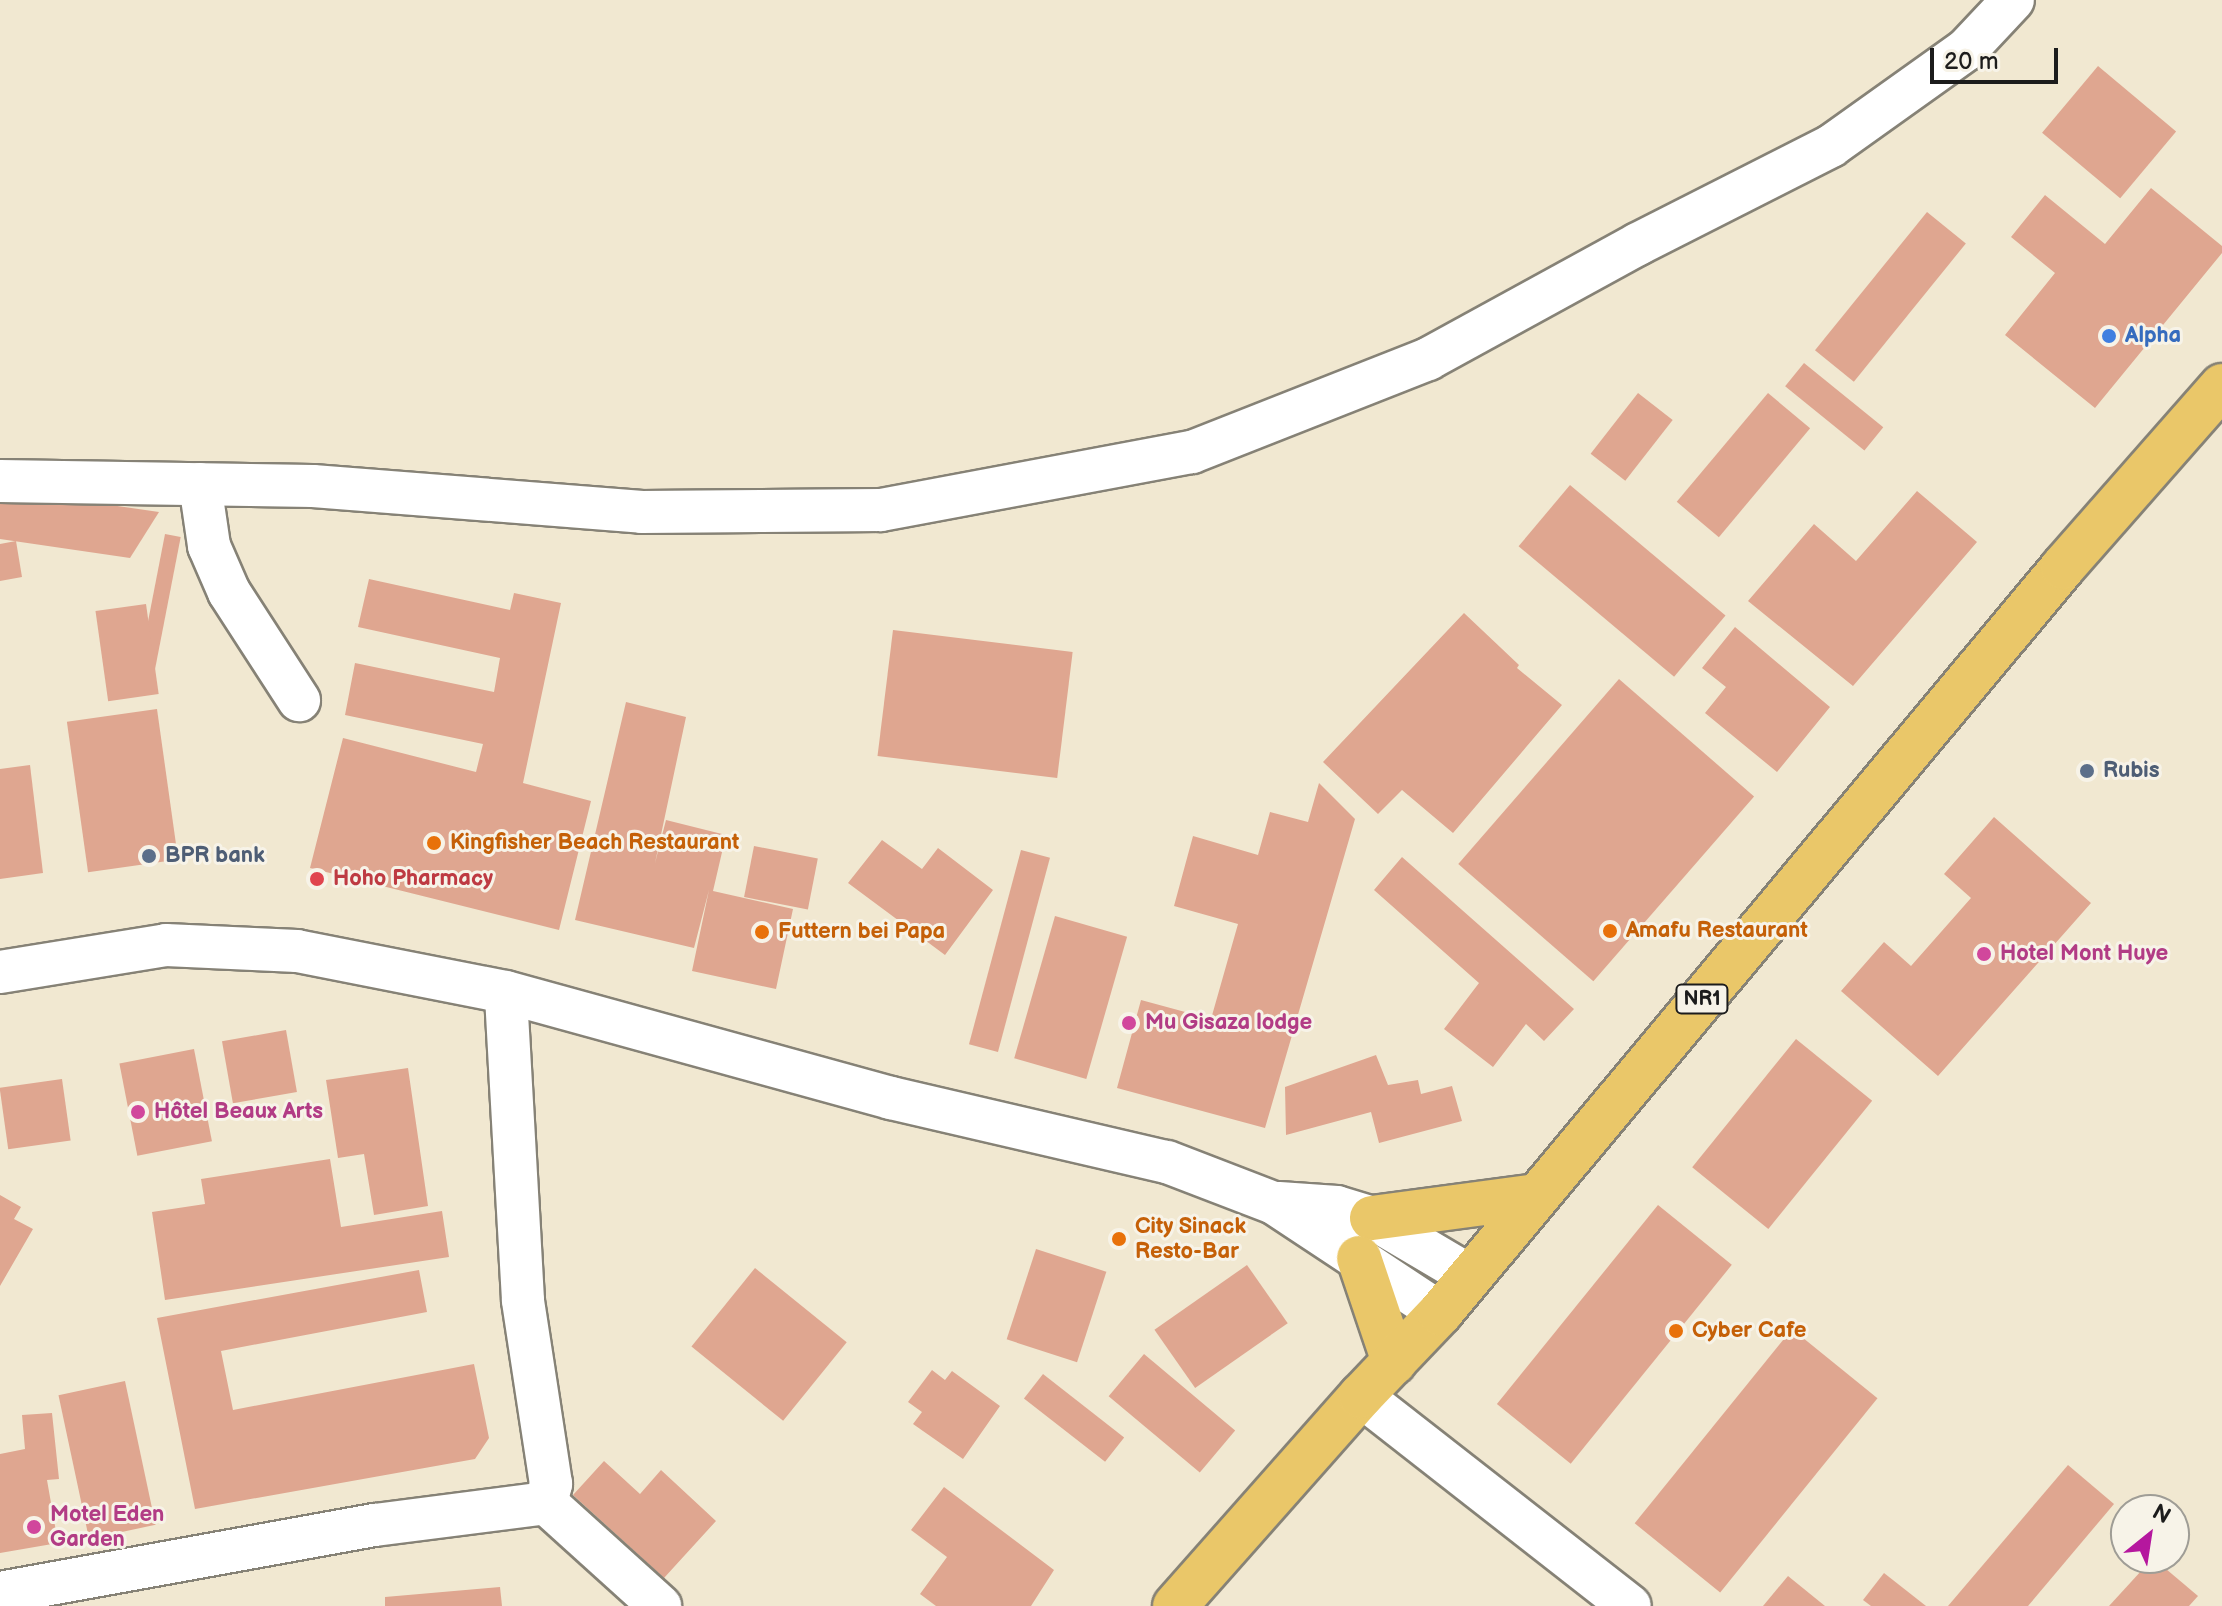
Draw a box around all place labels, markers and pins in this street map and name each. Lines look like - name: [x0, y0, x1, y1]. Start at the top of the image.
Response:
- place label: Alpha: [2125, 323, 2181, 349]
- marker: Alpha: [2100, 327, 2118, 345]
- place label: Rubis: [2103, 758, 2160, 784]
- marker: Rubis: [2078, 762, 2096, 780]
- place label: Kingfisher Beach Restaurant: [450, 830, 739, 856]
- marker: Kingfisher Beach Restaurant: [425, 834, 443, 852]
- place label: BPR bank: [165, 843, 265, 869]
- marker: BPR bank: [140, 847, 158, 865]
- place label: Hoho Pharmacy: [333, 866, 493, 892]
- marker: Hoho Pharmacy: [308, 870, 326, 888]
- place label: Amafu Restaurant: [1626, 918, 1808, 944]
- place label: Futtern bei Papa: [778, 919, 945, 945]
- marker: Amafu Restaurant: [1601, 922, 1619, 940]
- marker: Futtern bei Papa: [753, 923, 771, 941]
- place label: Hotel Mont Huye: [2000, 941, 2168, 967]
- marker: Hotel Mont Huye: [1975, 945, 1993, 963]
- place label: Mu Gisaza lodge: [1145, 1010, 1312, 1036]
- marker: Mu Gisaza lodge: [1120, 1014, 1138, 1032]
- place label: Hôtel Beaux Arts: [154, 1099, 323, 1125]
- marker: Hôtel Beaux Arts: [129, 1103, 147, 1121]
- place label: City Sinack Resto-Bar: [1135, 1213, 1247, 1264]
- marker: City Sinack Resto-Bar: [1110, 1230, 1128, 1248]
- place label: Cyber Cafe: [1692, 1318, 1806, 1344]
- marker: Cyber Cafe: [1667, 1322, 1685, 1340]
- place label: Motel Eden Garden: [50, 1501, 164, 1552]
- marker: Motel Eden Garden: [25, 1518, 43, 1536]

